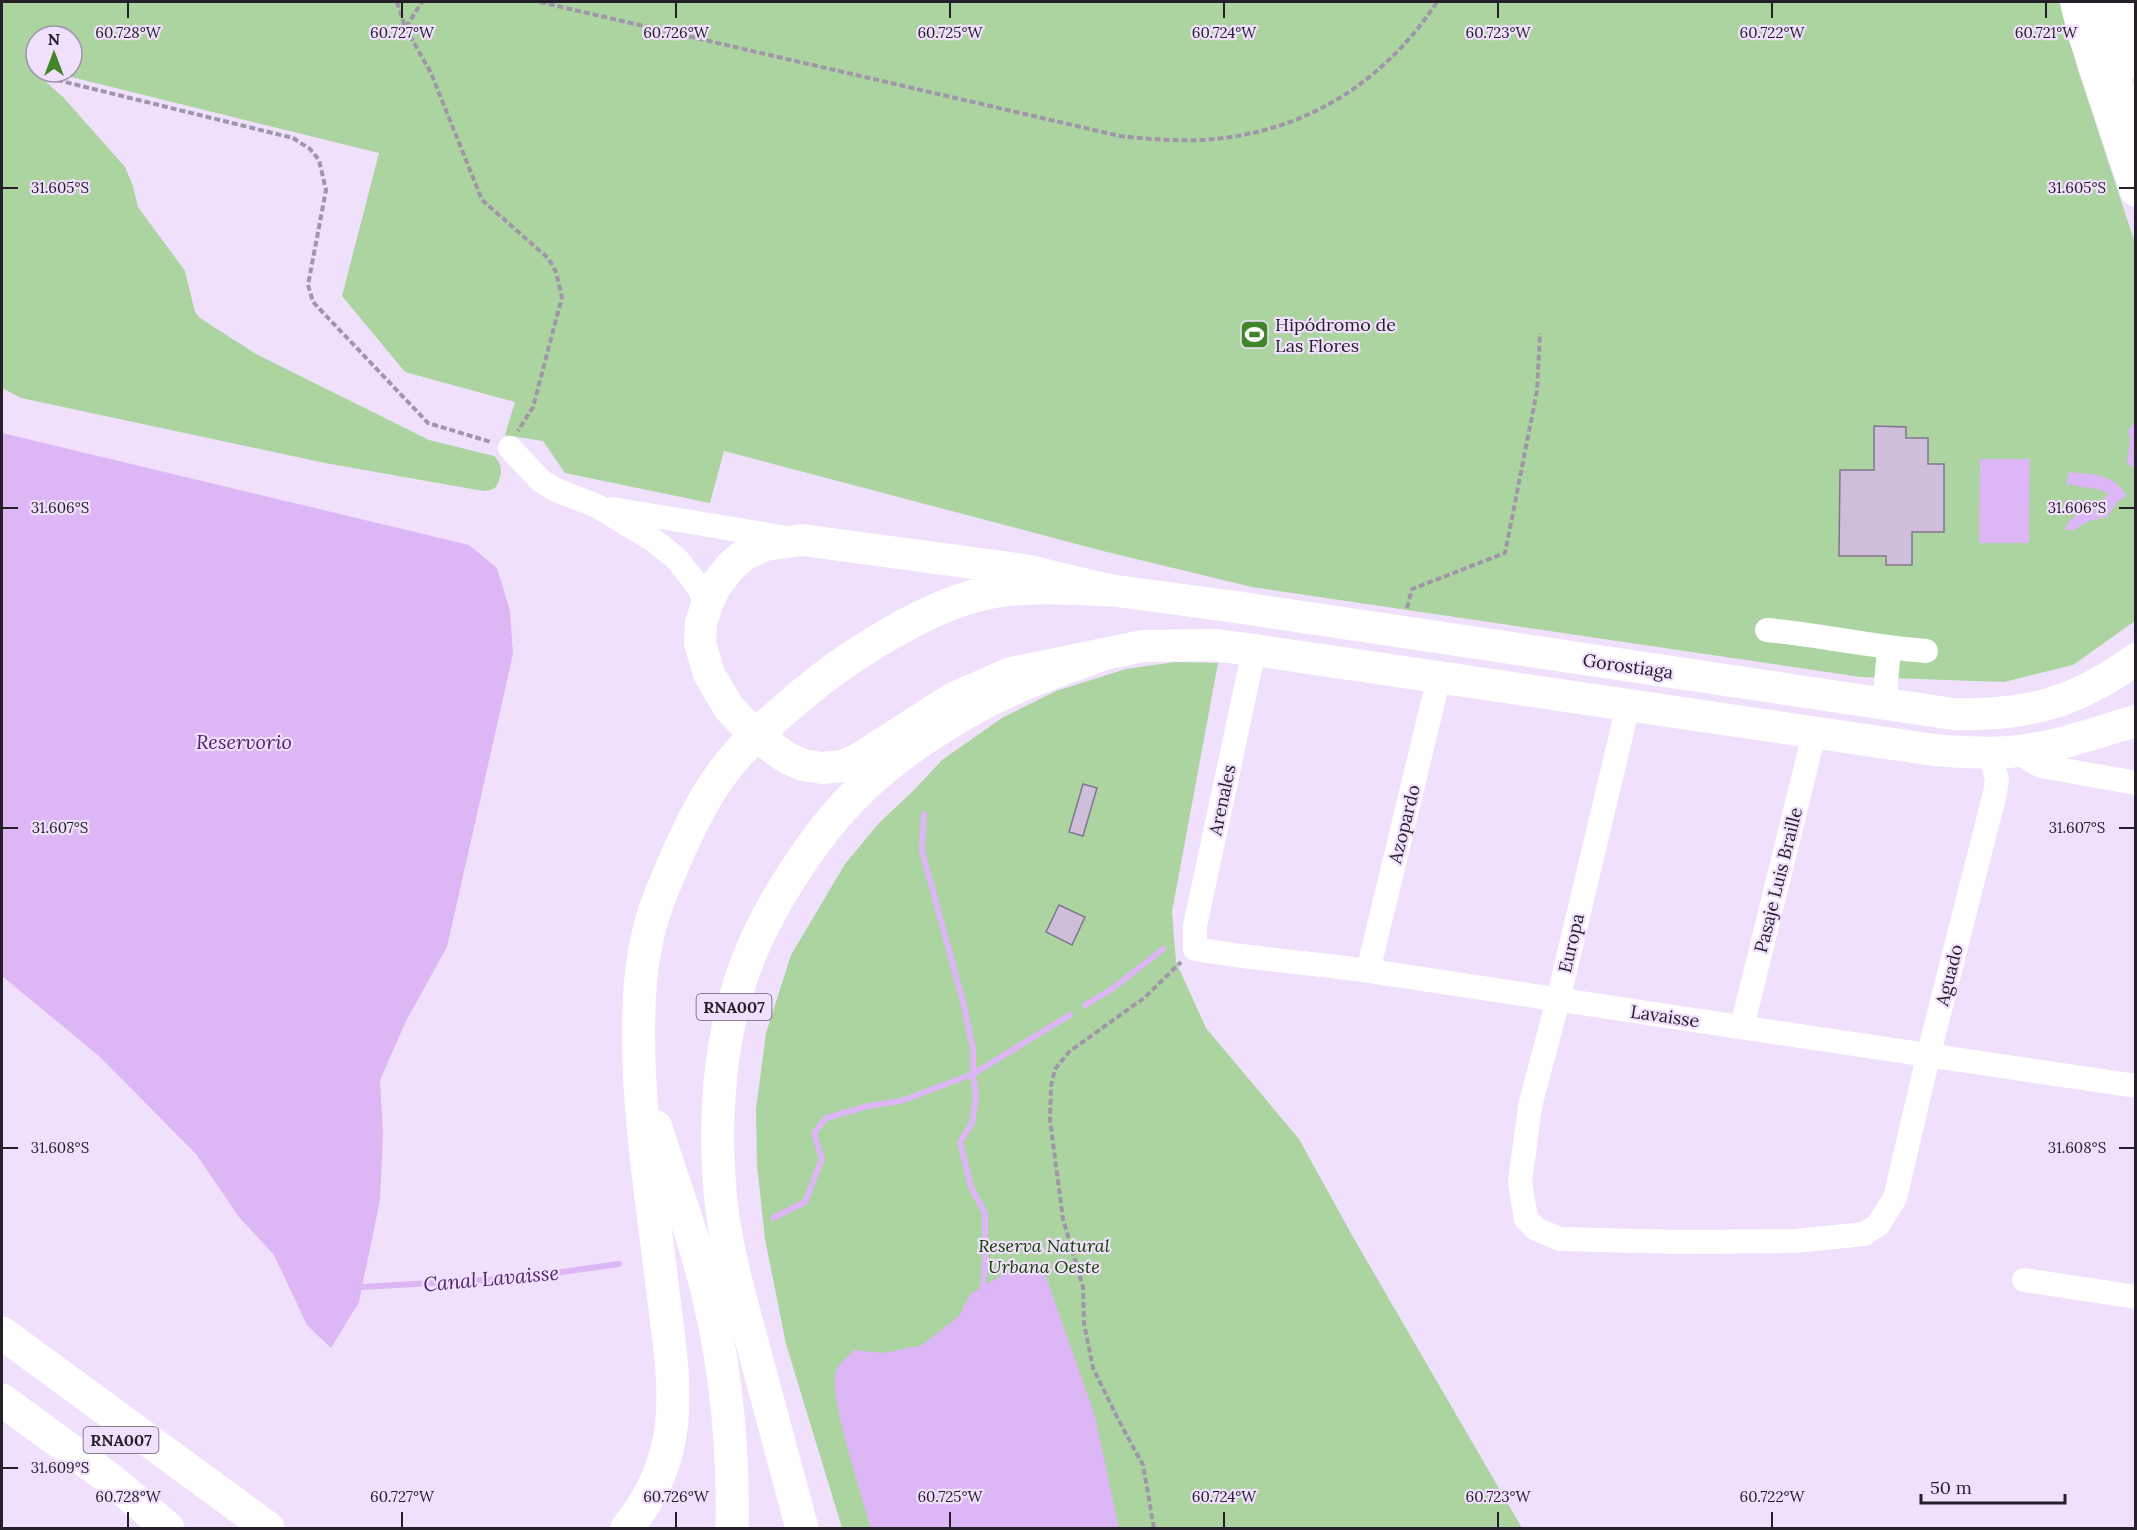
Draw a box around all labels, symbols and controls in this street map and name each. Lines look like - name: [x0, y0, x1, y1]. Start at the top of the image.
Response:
- text: 60.728°W: [95, 23, 162, 42]
- text: 60.727°W: [370, 23, 435, 42]
- text: 60.726°W: [643, 23, 710, 42]
- text: 60.725°W: [917, 23, 984, 42]
- text: 60.724°W: [1192, 23, 1257, 42]
- text: 60.723°W: [1465, 23, 1532, 42]
- text: 60.722°W: [1740, 23, 1806, 42]
- text: 60.721°W: [2015, 23, 2078, 42]
- north arrow: [24, 24, 84, 84]
- text: N: [48, 29, 60, 49]
- text: 31.605°S: [31, 178, 89, 197]
- text: 31.605°S: [2048, 178, 2106, 197]
- place label: Hipódromo de Las Flores: [1275, 313, 1396, 357]
- sports icon: Hipódromo de Las Flores: [1238, 318, 1270, 350]
- text: 31.606°S: [31, 498, 89, 517]
- text: 31.606°S: [2048, 498, 2106, 517]
- street label: Gorostiaga: [1581, 648, 1675, 684]
- water label: Reservorio: [196, 729, 292, 754]
- street label: Arenales: [1203, 762, 1241, 839]
- street label: Azopardo: [1383, 782, 1425, 867]
- street label: Pasaje Luis Braille: [1749, 805, 1807, 955]
- text: 31.607°S: [32, 818, 88, 837]
- text: 31.607°S: [2049, 818, 2105, 837]
- street label: Europa: [1553, 911, 1589, 975]
- street label: Aguado: [1930, 942, 1968, 1009]
- road number: RNA007: [696, 994, 771, 1020]
- street label: Lavaisse: [1629, 1000, 1701, 1032]
- text: 31.608°S: [31, 1138, 89, 1157]
- text: 31.608°S: [2048, 1138, 2106, 1157]
- park label: Reserva Natural Urbana Oeste: [978, 1234, 1110, 1278]
- water label: Canal Lavaisse: [422, 1260, 560, 1296]
- road number: RNA007: [84, 1427, 158, 1453]
- text: 31.609°S: [31, 1458, 89, 1477]
- scale bar: [1921, 1467, 2065, 1505]
- text: 50 m: [1930, 1476, 1972, 1499]
- text: 60.728°W: [95, 1487, 162, 1506]
- text: 60.727°W: [370, 1487, 435, 1506]
- text: 60.726°W: [643, 1487, 710, 1506]
- text: 60.725°W: [917, 1487, 984, 1506]
- text: 60.724°W: [1192, 1487, 1257, 1506]
- text: 60.723°W: [1465, 1487, 1532, 1506]
- text: 60.722°W: [1740, 1487, 1806, 1506]

